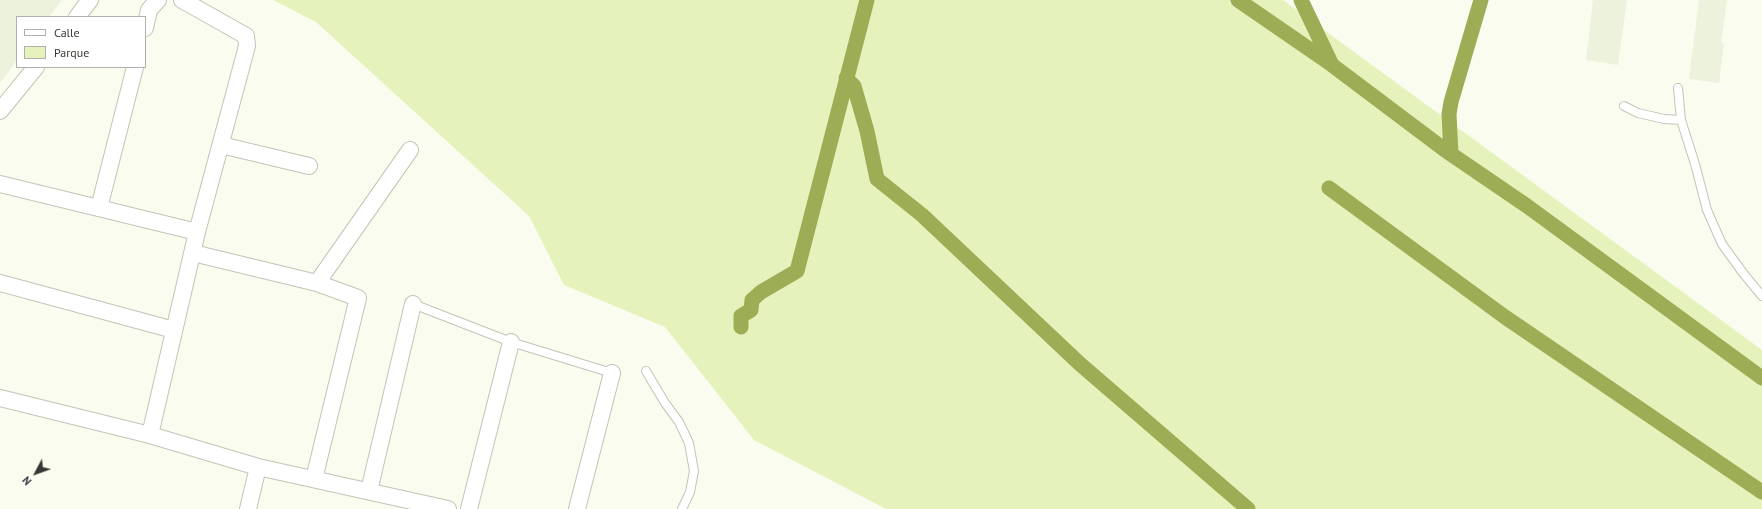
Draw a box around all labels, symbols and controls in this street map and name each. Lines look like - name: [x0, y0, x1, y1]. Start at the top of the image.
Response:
- legend: [16, 16, 146, 68]
- text: Calle: [54, 25, 80, 40]
- text: Parque: [54, 45, 89, 60]
- north arrow: [16, 453, 56, 493]
- text: N: [19, 474, 35, 488]

